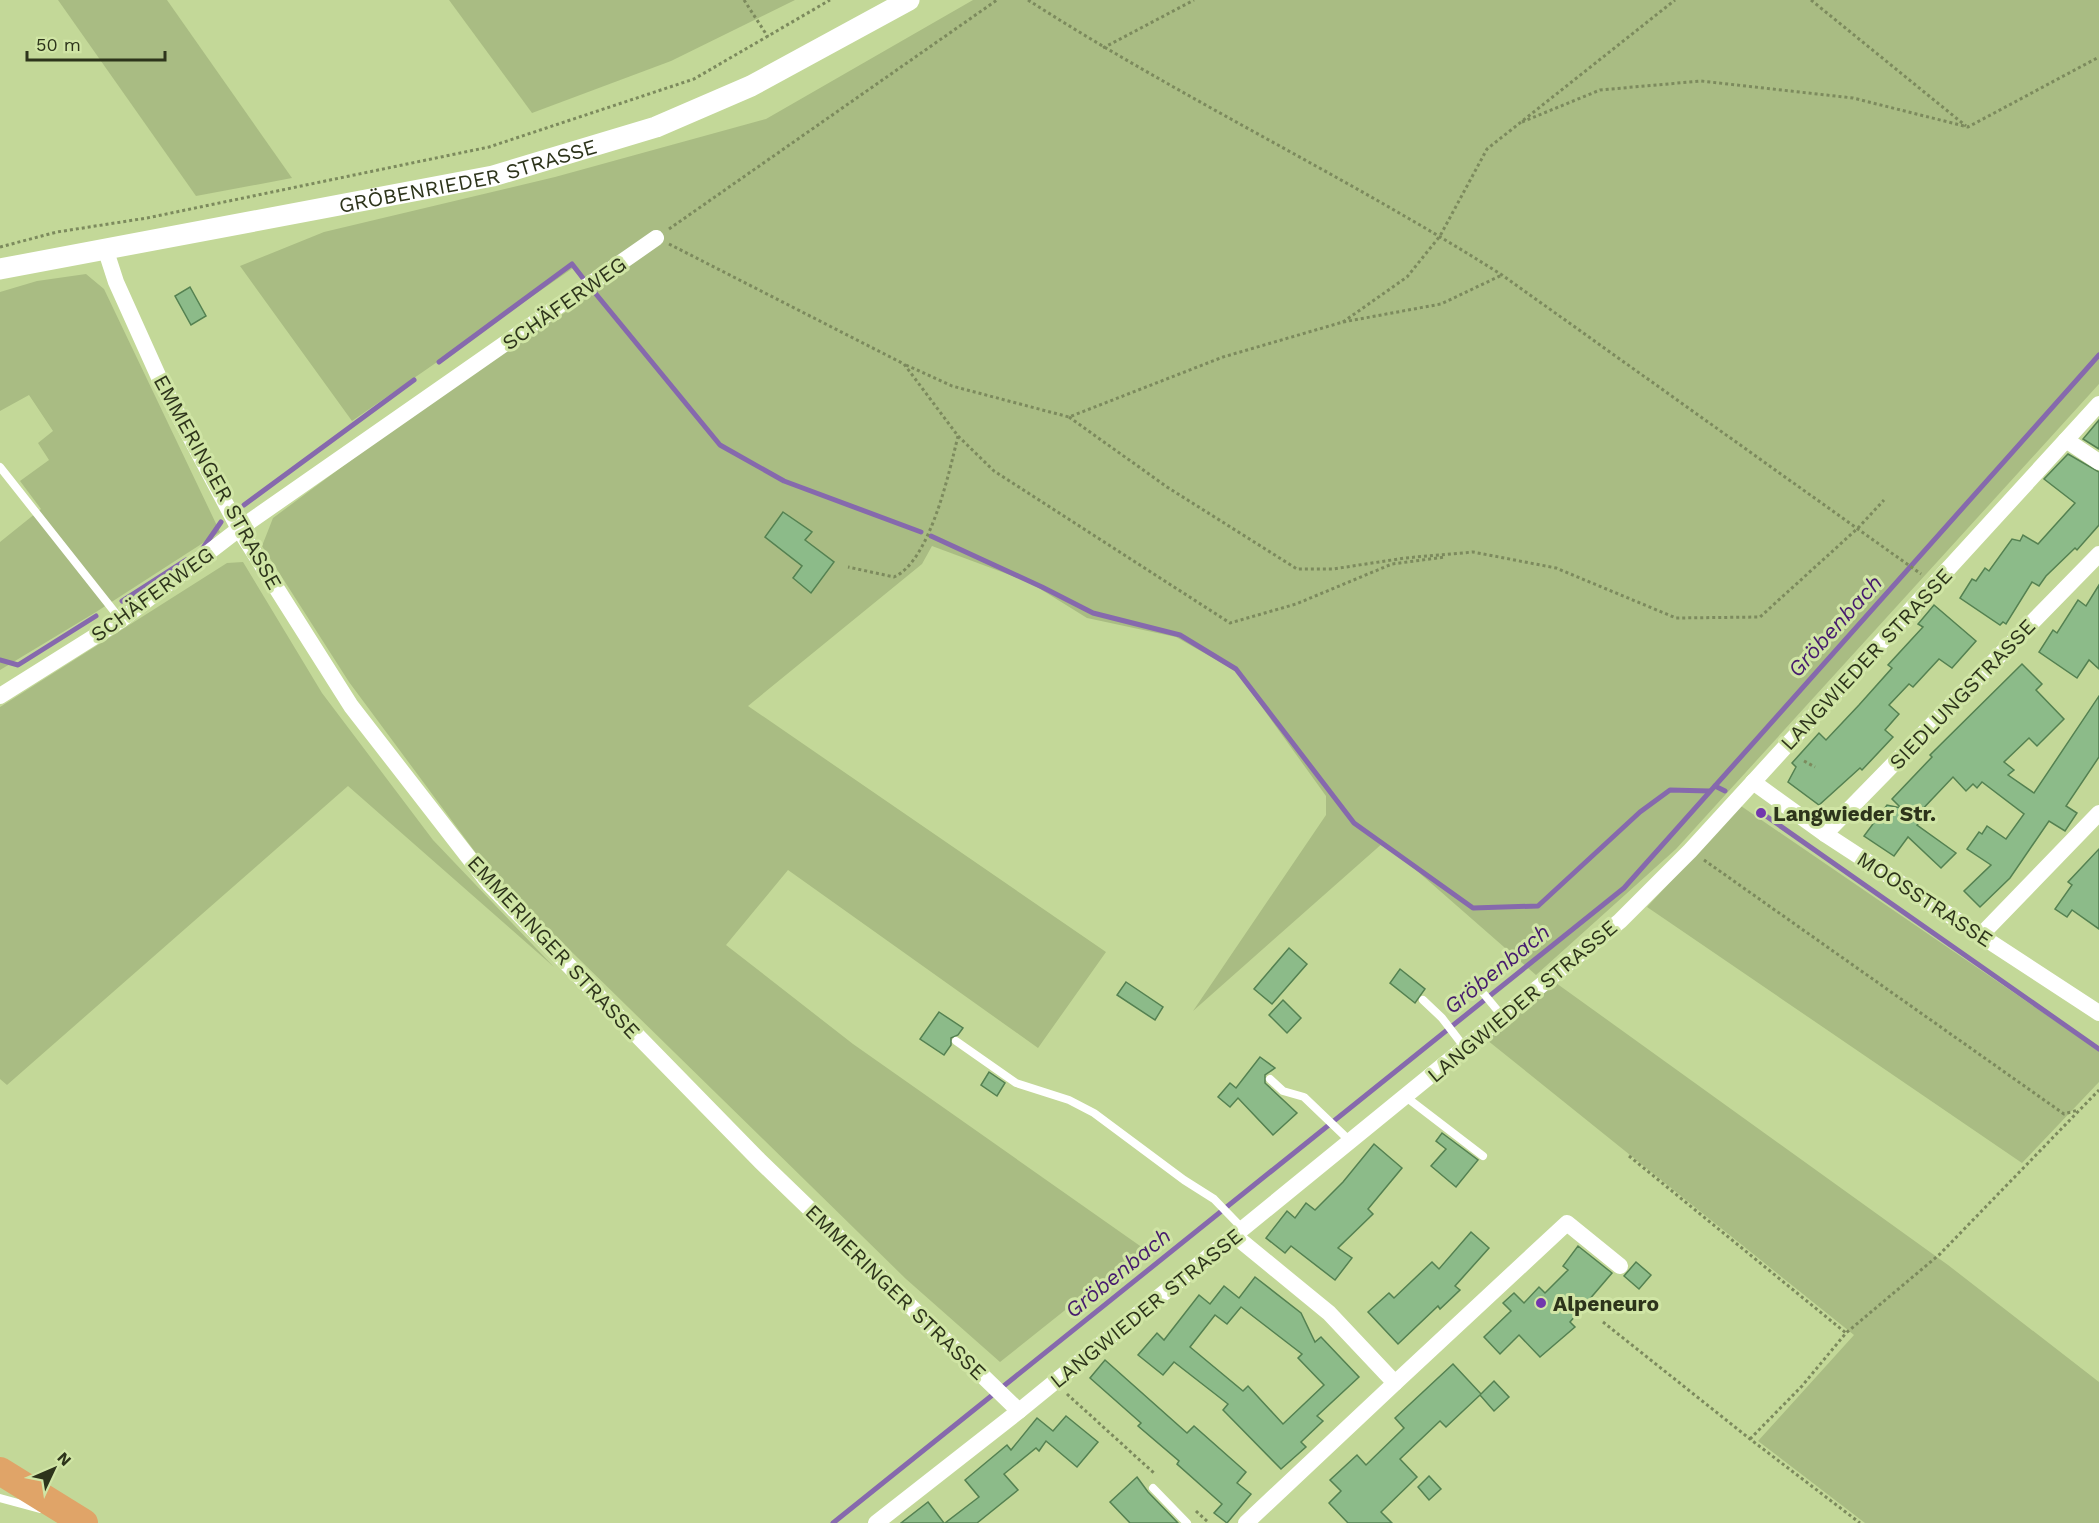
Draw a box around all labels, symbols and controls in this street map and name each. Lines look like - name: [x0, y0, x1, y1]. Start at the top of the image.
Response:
- scale bar: [27, 24, 165, 62]
- text: 50 m: [36, 34, 81, 55]
- street label: GRÖBENRIEDER STRASSE: [337, 133, 599, 217]
- street label: SCHÄFERWEG: [497, 251, 631, 355]
- street label: EMMERINGER STRASSE: [149, 370, 287, 594]
- street label: SCHÄFERWEG: [86, 541, 218, 647]
- street label: LANGWIEDER STRASSE: [1775, 563, 1957, 755]
- water label: Gröbenbach: [1783, 570, 1887, 682]
- street label: SIEDLUNGSTRASSE: [1884, 614, 2040, 774]
- place label: Langwieder Str.: [1773, 801, 1936, 826]
- marker: Langwieder Str.: [1754, 806, 1768, 820]
- street label: MOOSSTRASSE: [1853, 846, 1997, 952]
- street label: EMMERINGER STRASSE: [463, 850, 645, 1044]
- street label: LANGWIEDER STRASSE: [1422, 914, 1622, 1088]
- water label: Gröbenbach: [1439, 919, 1555, 1019]
- street label: EMMERINGER STRASSE: [800, 1199, 992, 1385]
- street label: LANGWIEDER STRASSE: [1045, 1223, 1247, 1393]
- water label: Gröbenbach: [1060, 1223, 1176, 1323]
- place label: Alpeneuro: [1553, 1291, 1659, 1316]
- marker: Alpeneuro: [1534, 1296, 1548, 1310]
- north arrow: [24, 1439, 84, 1499]
- text: N: [53, 1448, 75, 1470]

